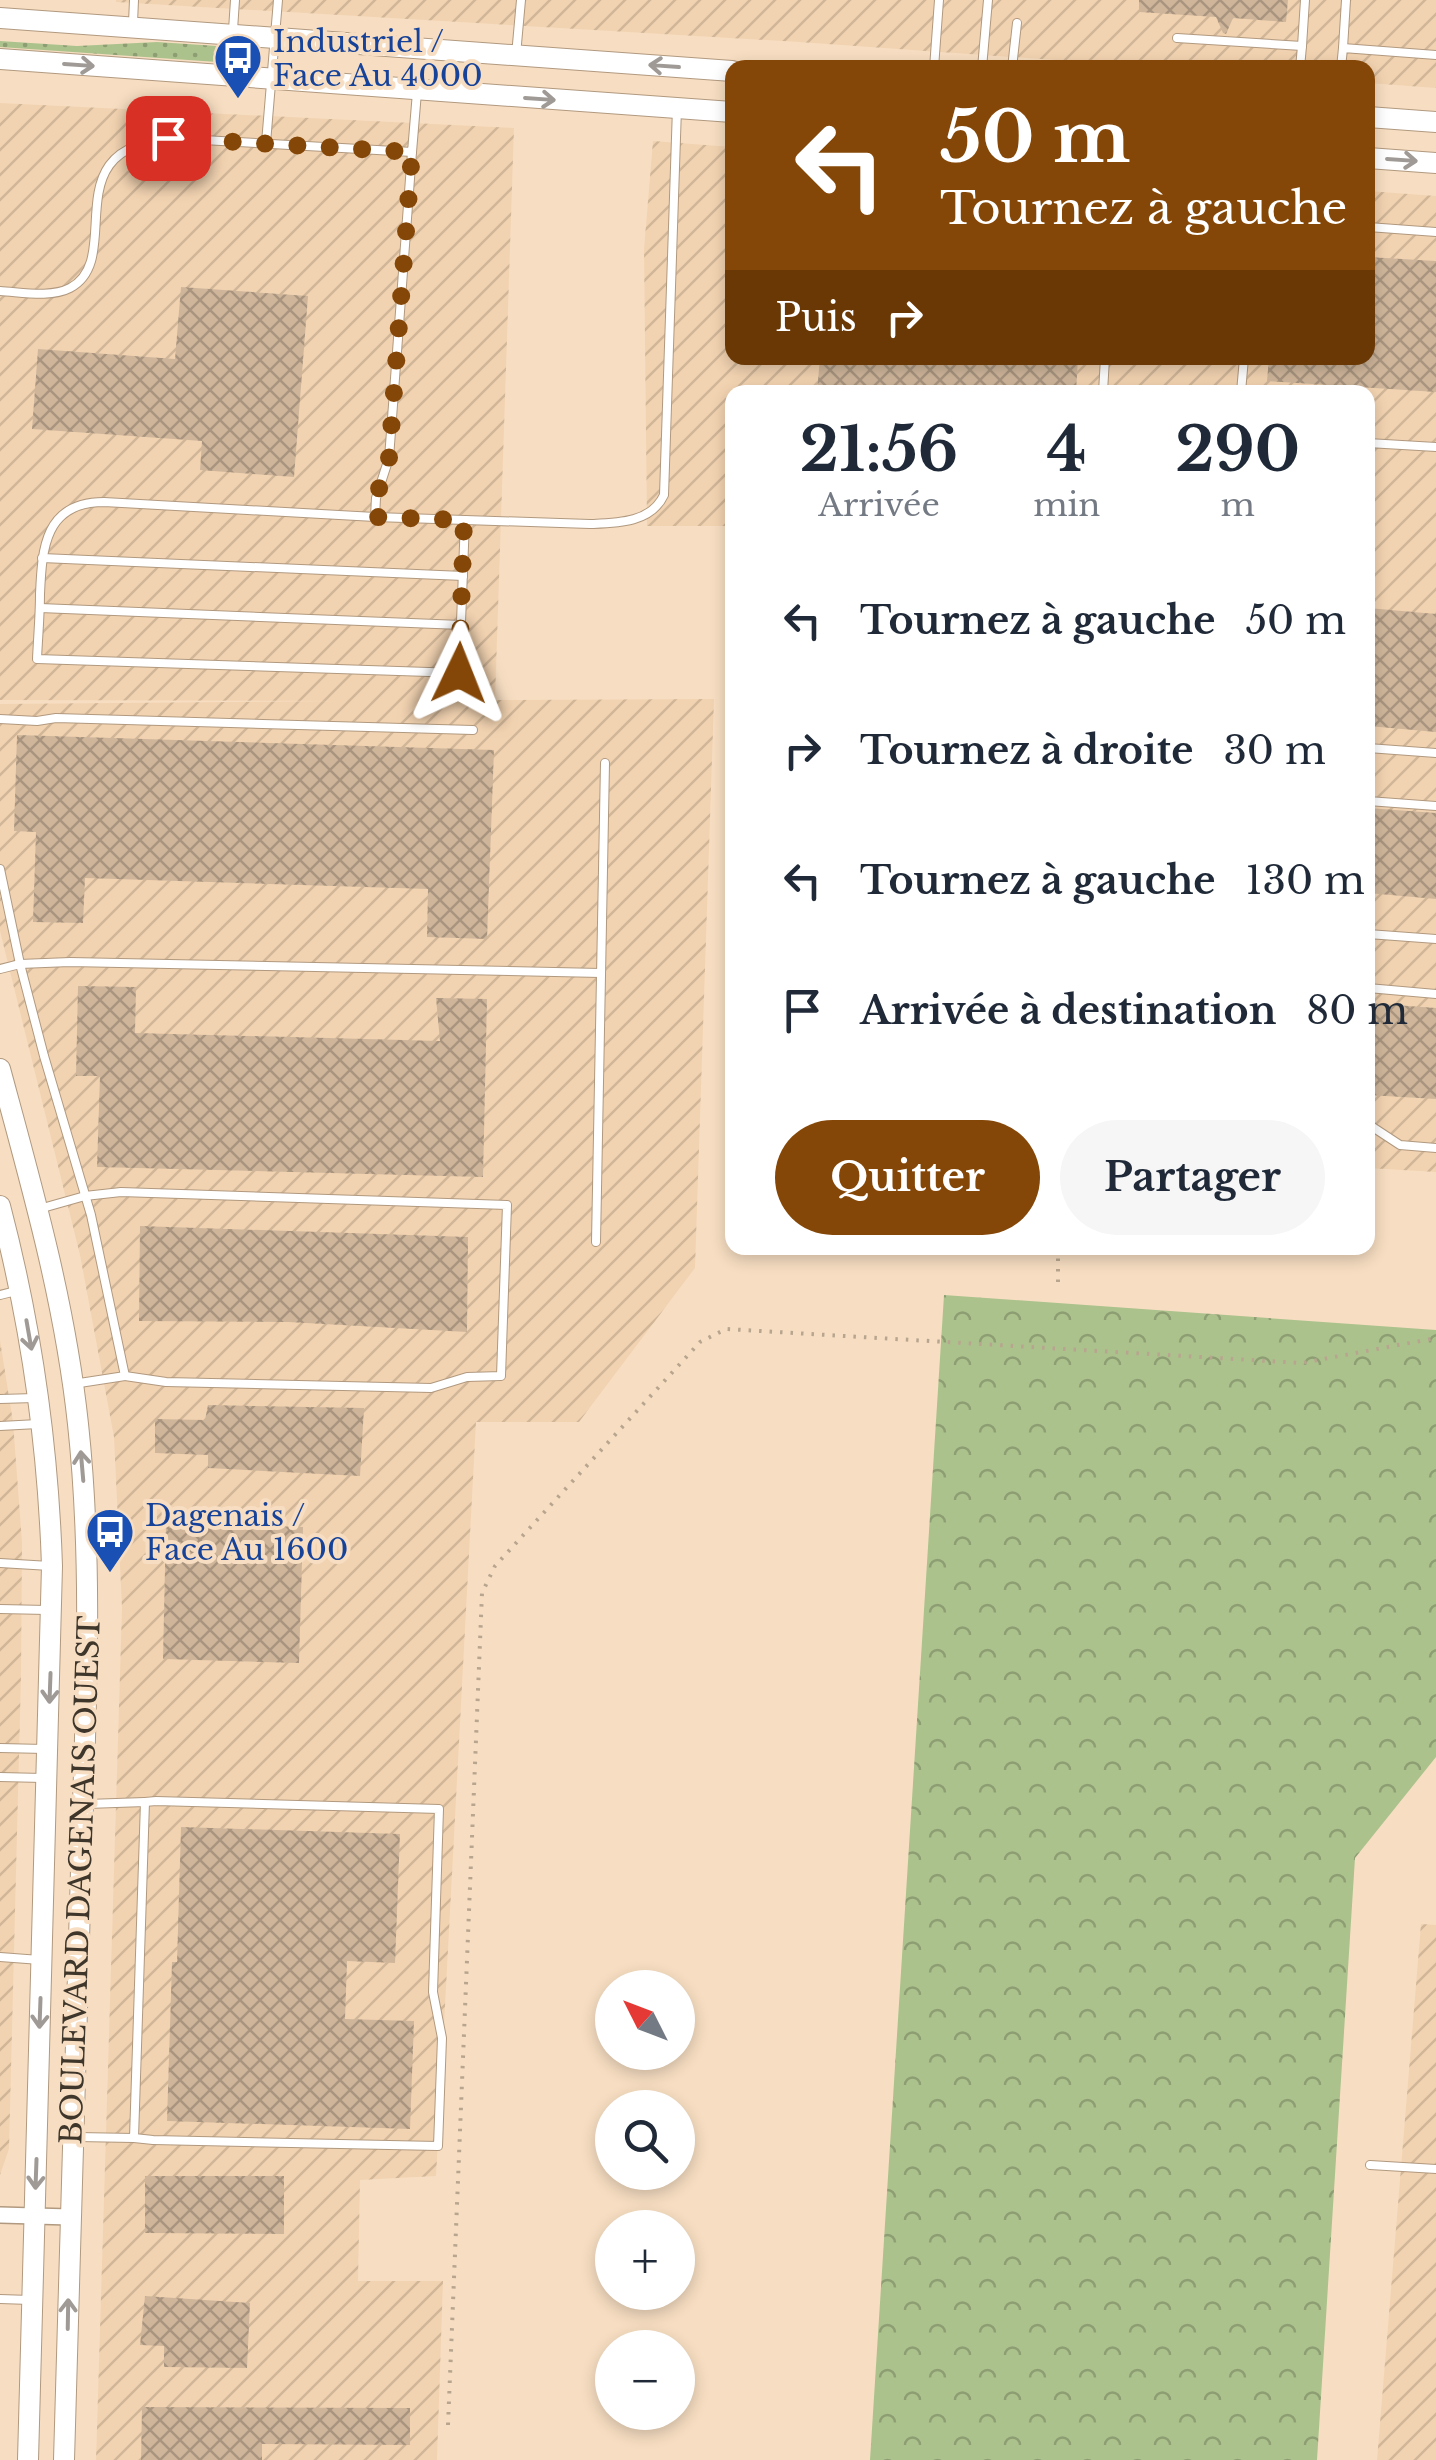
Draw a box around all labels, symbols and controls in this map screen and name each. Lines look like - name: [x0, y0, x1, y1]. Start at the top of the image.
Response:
- place label: Industriel / Face Au 4000: [273, 23, 483, 94]
- bus stop icon: Industriel / Face Au 4000: [212, 32, 264, 100]
- one-way arrow: [62, 55, 94, 74]
- one-way arrow: [649, 56, 681, 75]
- one-way arrow: [524, 89, 556, 108]
- text: 50 m: [940, 94, 1131, 181]
- pin: [126, 96, 211, 181]
- icon: left: [775, 100, 905, 230]
- icon: arrive: [141, 111, 196, 166]
- one-way arrow: [1385, 151, 1417, 170]
- text: Tournez à gauche: [940, 180, 1347, 236]
- icon: right: [877, 290, 932, 345]
- text: Puis: [775, 294, 857, 341]
- text: 21:56: [800, 413, 958, 487]
- text: 4: [1047, 413, 1087, 487]
- text: 290: [1175, 413, 1300, 487]
- text: Arrivée: [818, 485, 940, 525]
- text: min: [1033, 485, 1100, 525]
- text: m: [1221, 485, 1255, 525]
- icon: left: [775, 593, 830, 648]
- text: Tournez à gauche: [860, 597, 1216, 644]
- text: 50 m: [1246, 597, 1346, 644]
- position arrow: [407, 621, 511, 725]
- icon: right: [775, 723, 830, 778]
- text: Tournez à droite: [860, 727, 1193, 774]
- text: 30 m: [1223, 727, 1326, 774]
- icon: left: [775, 853, 830, 908]
- text: Tournez à gauche: [860, 857, 1216, 904]
- text: 130 m: [1246, 857, 1365, 904]
- icon: arrive: [775, 983, 830, 1038]
- text: Arrivée à destination: [860, 987, 1276, 1034]
- text: 80 m: [1306, 987, 1408, 1034]
- button: Quitter: [775, 1120, 1040, 1235]
- button: Partager: [1060, 1120, 1325, 1235]
- one-way arrow: [20, 1319, 39, 1351]
- one-way arrow: [72, 1451, 91, 1483]
- place label: Dagenais / Face Au 1600: [145, 1497, 348, 1568]
- bus stop icon: Dagenais / Face Au 1600: [84, 1506, 136, 1574]
- street label: BOULEVARD DAGENAIS OUEST: [52, 1615, 108, 2145]
- one-way arrow: [40, 1671, 59, 1703]
- north arrow: [595, 1970, 695, 2070]
- map controls: [595, 1970, 695, 2430]
- one-way arrow: [31, 1996, 50, 2028]
- button: search: [595, 2090, 695, 2190]
- one-way arrow: [26, 2157, 45, 2189]
- button: +: [595, 2210, 695, 2310]
- one-way arrow: [58, 2298, 78, 2330]
- button: −: [595, 2330, 695, 2430]

